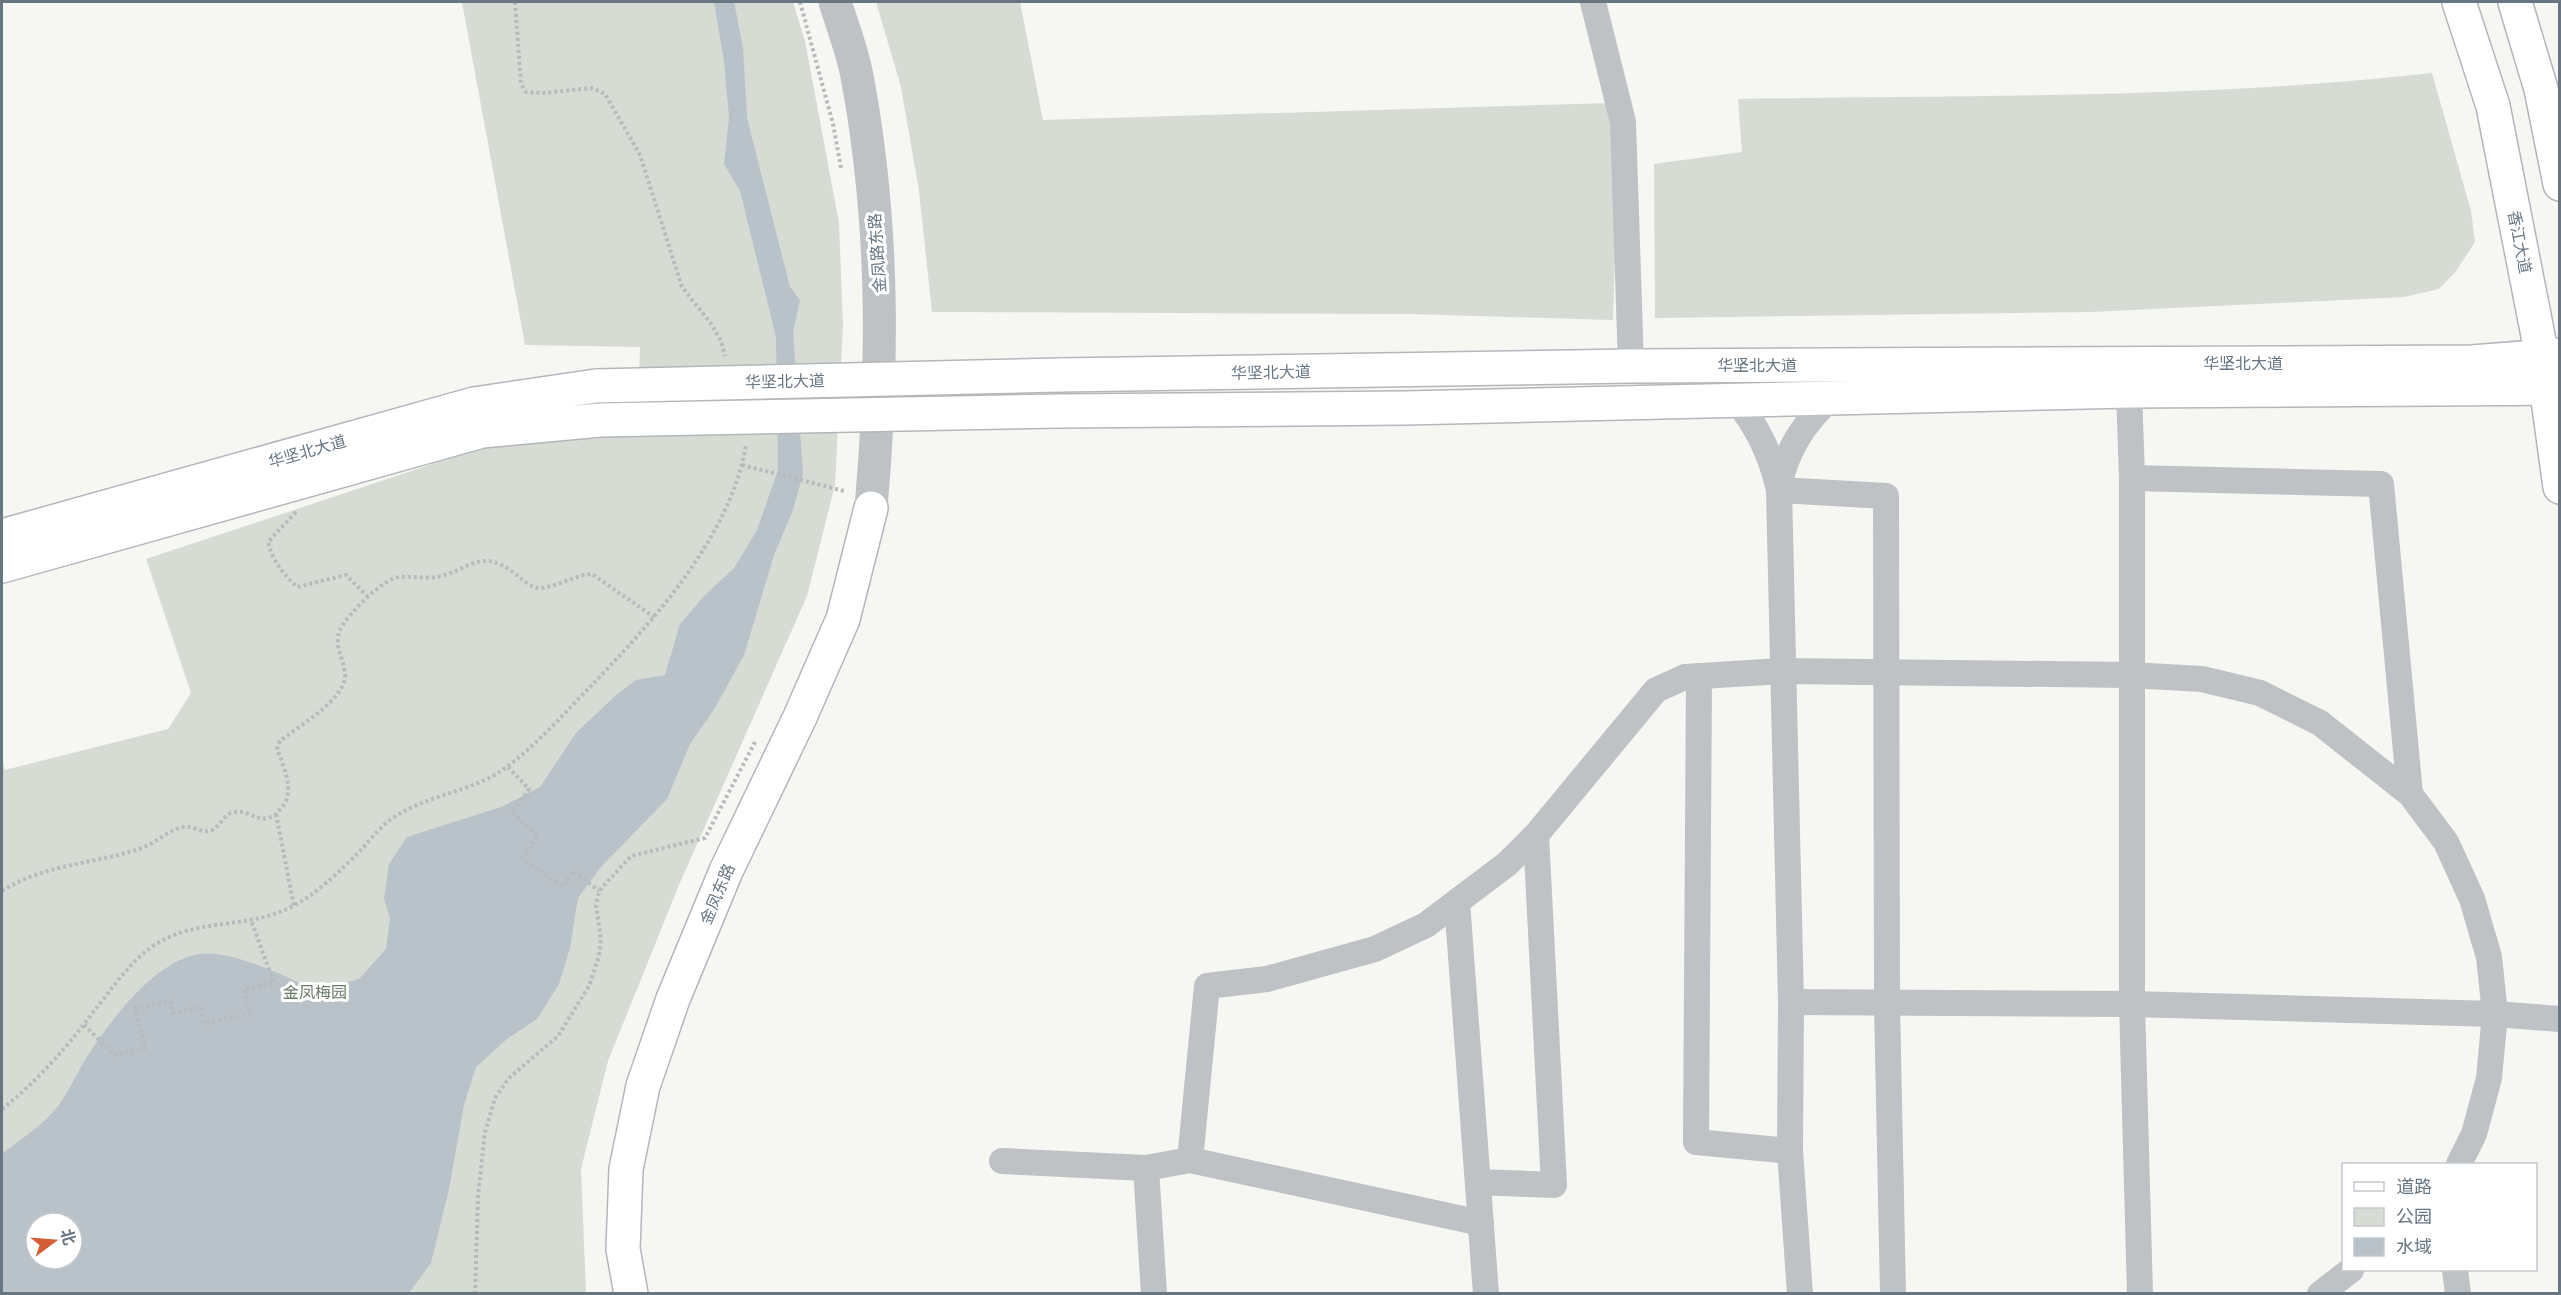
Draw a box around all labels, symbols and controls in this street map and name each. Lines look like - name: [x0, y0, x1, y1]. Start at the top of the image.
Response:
- street label: 香江大道: [2502, 208, 2538, 276]
- street label: 金凤路东路: [862, 212, 892, 294]
- street label: 华坚北大道: [2203, 351, 2283, 375]
- street label: 华坚北大道: [1717, 353, 1797, 377]
- street label: 华坚北大道: [1231, 359, 1311, 385]
- street label: 华坚北大道: [745, 368, 825, 394]
- street label: 华坚北大道: [265, 428, 349, 474]
- street label: 金凤东路: [693, 860, 741, 928]
- park label: 金凤梅园: [283, 980, 347, 1004]
- legend: [2342, 1163, 2537, 1271]
- text: 道路: [2396, 1173, 2432, 1200]
- text: 公园: [2396, 1203, 2432, 1230]
- north arrow: [24, 1211, 84, 1271]
- text: 北: [55, 1226, 82, 1248]
- text: 水域: [2396, 1233, 2432, 1260]

